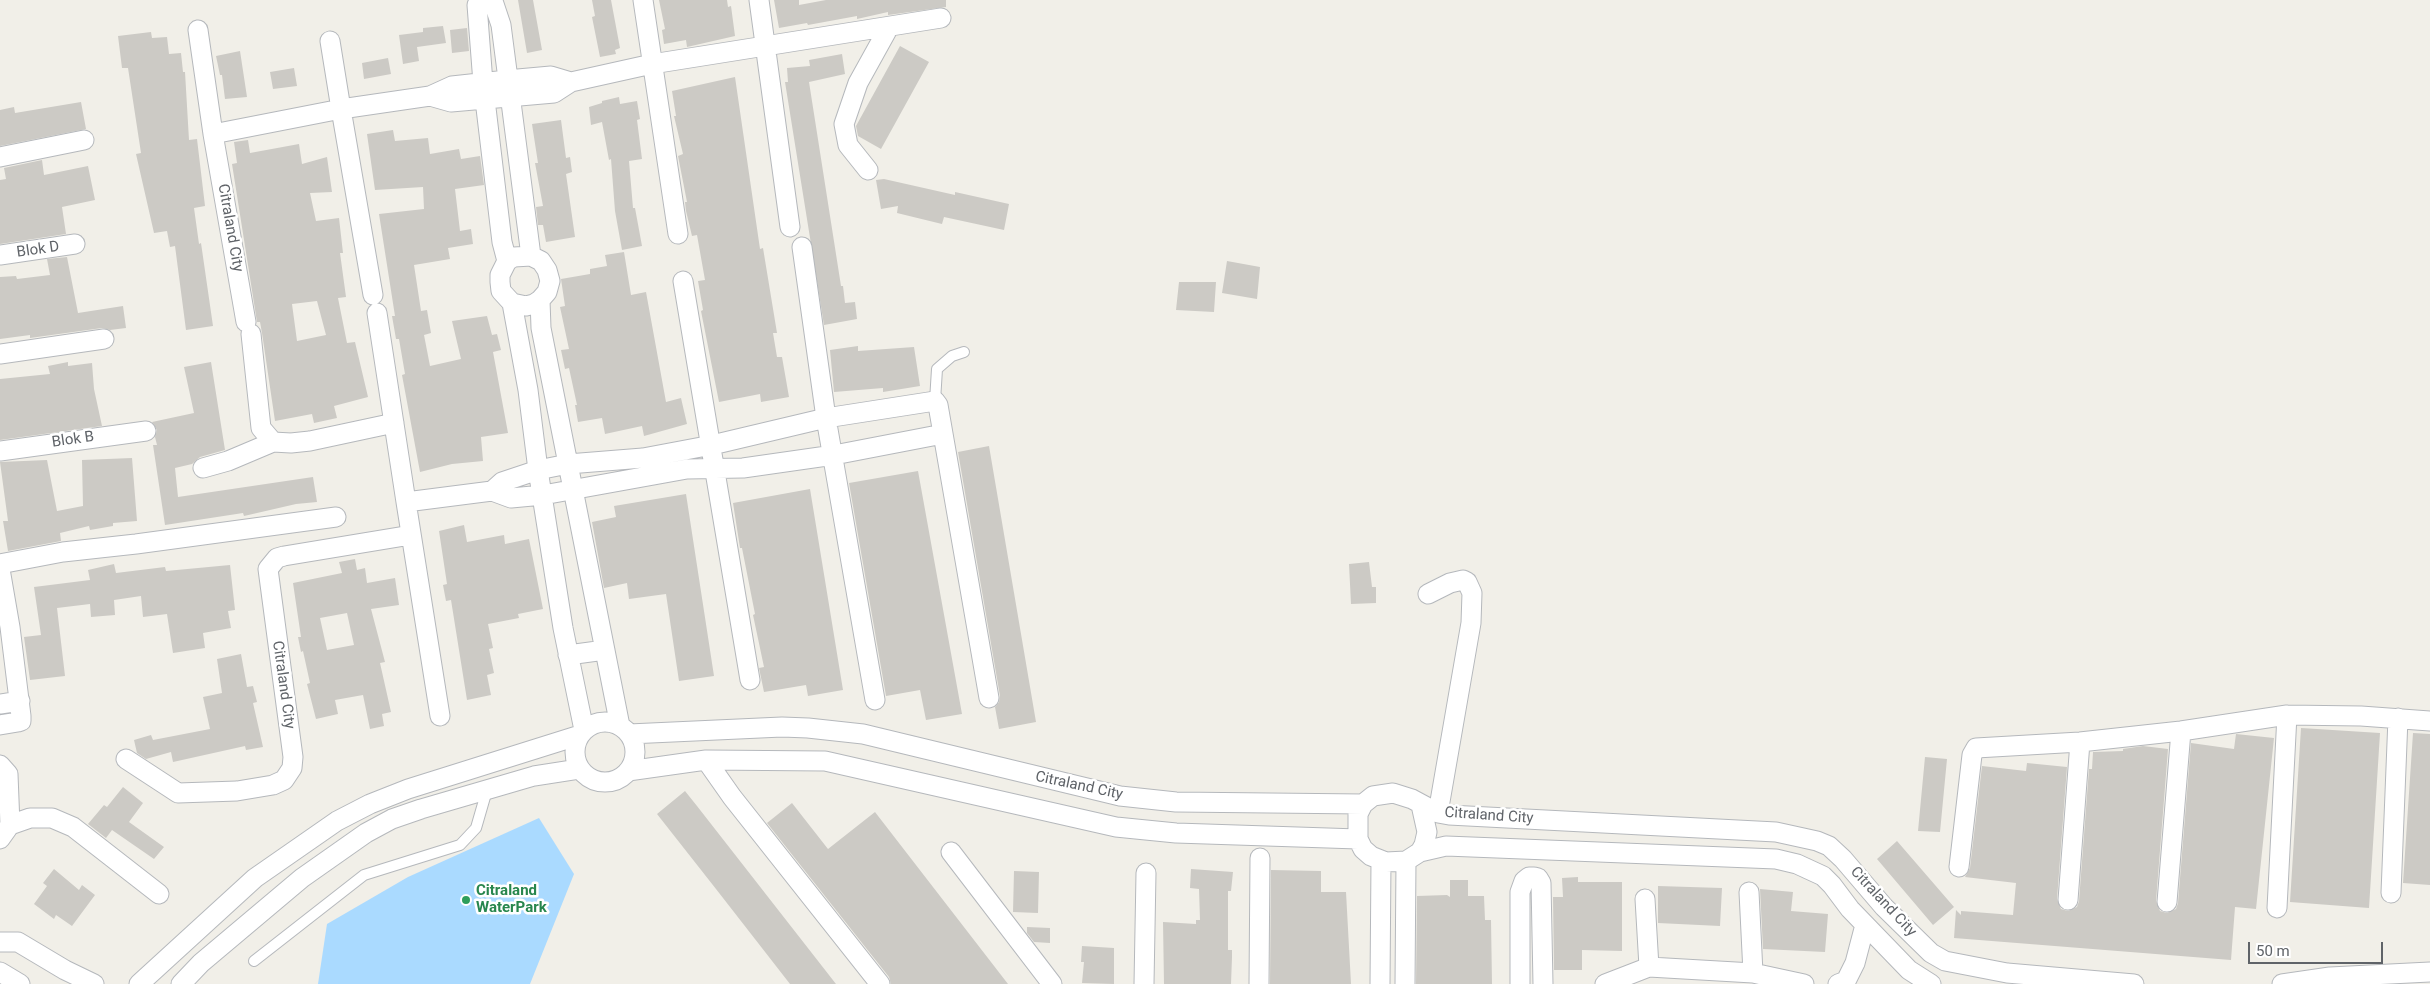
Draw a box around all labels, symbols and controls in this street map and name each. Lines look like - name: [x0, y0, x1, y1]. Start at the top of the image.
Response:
- street label: Citraland City: [213, 183, 247, 273]
- street label: Blok D: [16, 238, 60, 262]
- street label: Blok B: [51, 428, 95, 452]
- street label: Citraland City: [268, 640, 298, 730]
- street label: Citraland City: [1034, 768, 1124, 804]
- street label: Citraland City: [1444, 804, 1534, 828]
- street label: Citraland City: [1846, 863, 1920, 941]
- place label: Citraland WaterPark: [476, 882, 547, 917]
- marker: Citraland WaterPark: [460, 894, 472, 906]
- scale bar: [2250, 932, 2385, 964]
- text: 50 m: [2256, 942, 2290, 960]

